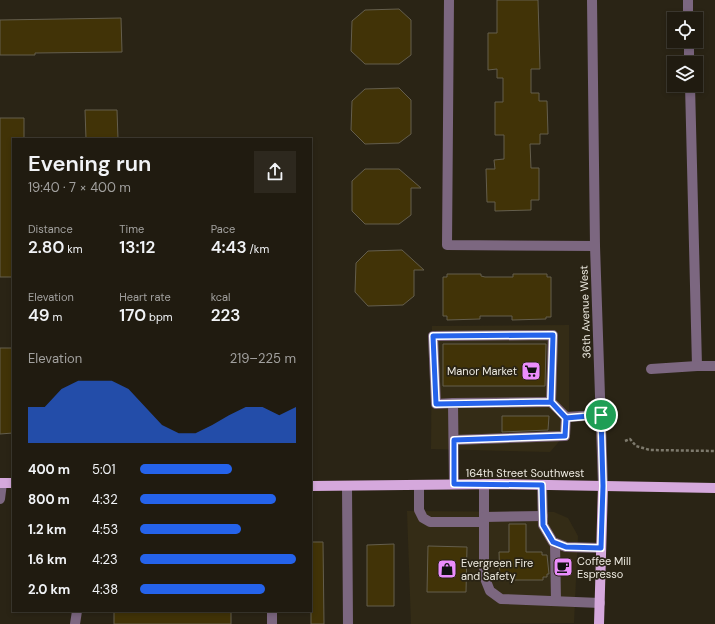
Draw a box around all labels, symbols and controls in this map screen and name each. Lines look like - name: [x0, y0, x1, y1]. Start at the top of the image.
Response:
- map controls: [667, 12, 703, 92]
- button: locate: [667, 12, 703, 48]
- button: layers: [667, 56, 703, 92]
- text: Evening run: [28, 149, 151, 178]
- button: share: [254, 151, 296, 193]
- text: 19:40 · 7 × 400 m: [28, 179, 131, 196]
- text: Distance: [28, 222, 73, 236]
- text: Time: [119, 222, 144, 236]
- text: Pace: [211, 222, 235, 236]
- text: 2.80: [28, 236, 64, 258]
- text: 13:12: [119, 236, 155, 258]
- text: 4:43: [211, 236, 247, 258]
- text: km: [64, 242, 83, 256]
- text: /km: [247, 242, 269, 256]
- street label: 36th Avenue West: [576, 265, 594, 359]
- text: Elevation: [28, 290, 74, 304]
- text: Heart rate: [119, 290, 171, 304]
- text: kcal: [211, 290, 231, 304]
- text: 49: [28, 304, 50, 326]
- text: 170: [119, 304, 146, 326]
- text: 223: [211, 304, 240, 326]
- text: m: [50, 310, 62, 324]
- text: bpm: [146, 310, 173, 324]
- text: Elevation: [28, 350, 82, 367]
- text: 219–225 m: [230, 350, 296, 367]
- supermarket icon: Manor Market: [520, 360, 542, 382]
- place label: Manor Market: [447, 364, 517, 378]
- pin: [584, 398, 618, 432]
- icon: arrive: [590, 404, 612, 426]
- text: 400 m: [28, 461, 70, 478]
- text: 5:01: [92, 461, 116, 478]
- street label: 164th Street Southwest: [466, 466, 584, 480]
- text: 800 m: [28, 491, 70, 508]
- text: 4:32: [92, 491, 118, 508]
- text: 1.2 km: [28, 521, 66, 538]
- text: 4:53: [92, 521, 118, 538]
- text: 1.6 km: [28, 551, 67, 568]
- text: 4:23: [92, 551, 118, 568]
- place label: Coffee Mill Espresso: [577, 554, 631, 581]
- place label: Evergreen Fire and Safety: [461, 556, 533, 583]
- cafe icon: Coffee Mill Espresso: [552, 556, 574, 578]
- shop icon: Evergreen Fire and Safety: [436, 558, 458, 580]
- text: 2.0 km: [28, 581, 70, 598]
- text: 4:38: [92, 581, 118, 598]

